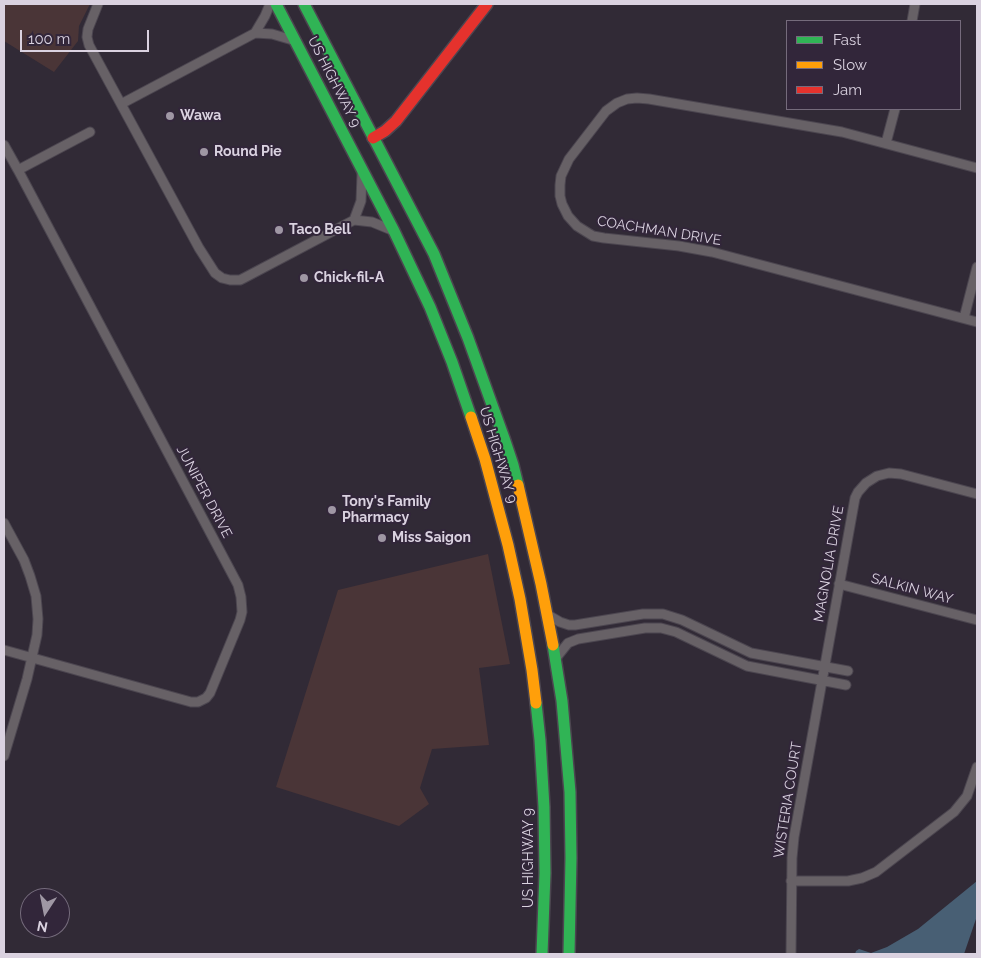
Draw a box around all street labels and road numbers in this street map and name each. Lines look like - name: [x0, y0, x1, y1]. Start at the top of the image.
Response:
- street label: US HIGHWAY 9: [304, 34, 364, 130]
- street label: COACHMAN DRIVE: [596, 213, 722, 249]
- street label: US HIGHWAY 9: [475, 405, 521, 505]
- street label: JUNIPER DRIVE: [173, 443, 235, 541]
- street label: MAGNOLIA DRIVE: [810, 504, 848, 624]
- street label: SALKIN WAY: [869, 570, 955, 608]
- street label: WISTERIA COURT: [771, 741, 805, 859]
- street label: US HIGHWAY 9: [521, 808, 537, 908]

